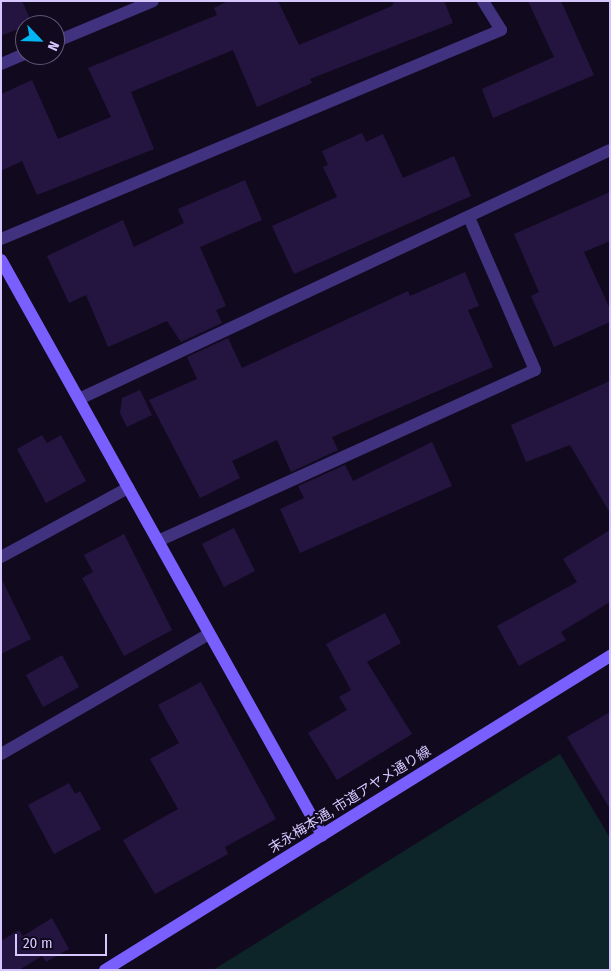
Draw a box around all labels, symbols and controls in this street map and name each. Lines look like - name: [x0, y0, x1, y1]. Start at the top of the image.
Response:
- north arrow: [15, 15, 65, 65]
- text: N: [44, 39, 63, 53]
- street label: 末永梅本通, 市道アヤメ通り線: [266, 743, 434, 857]
- scale bar: [18, 924, 110, 956]
- text: 20 m: [23, 934, 53, 952]

